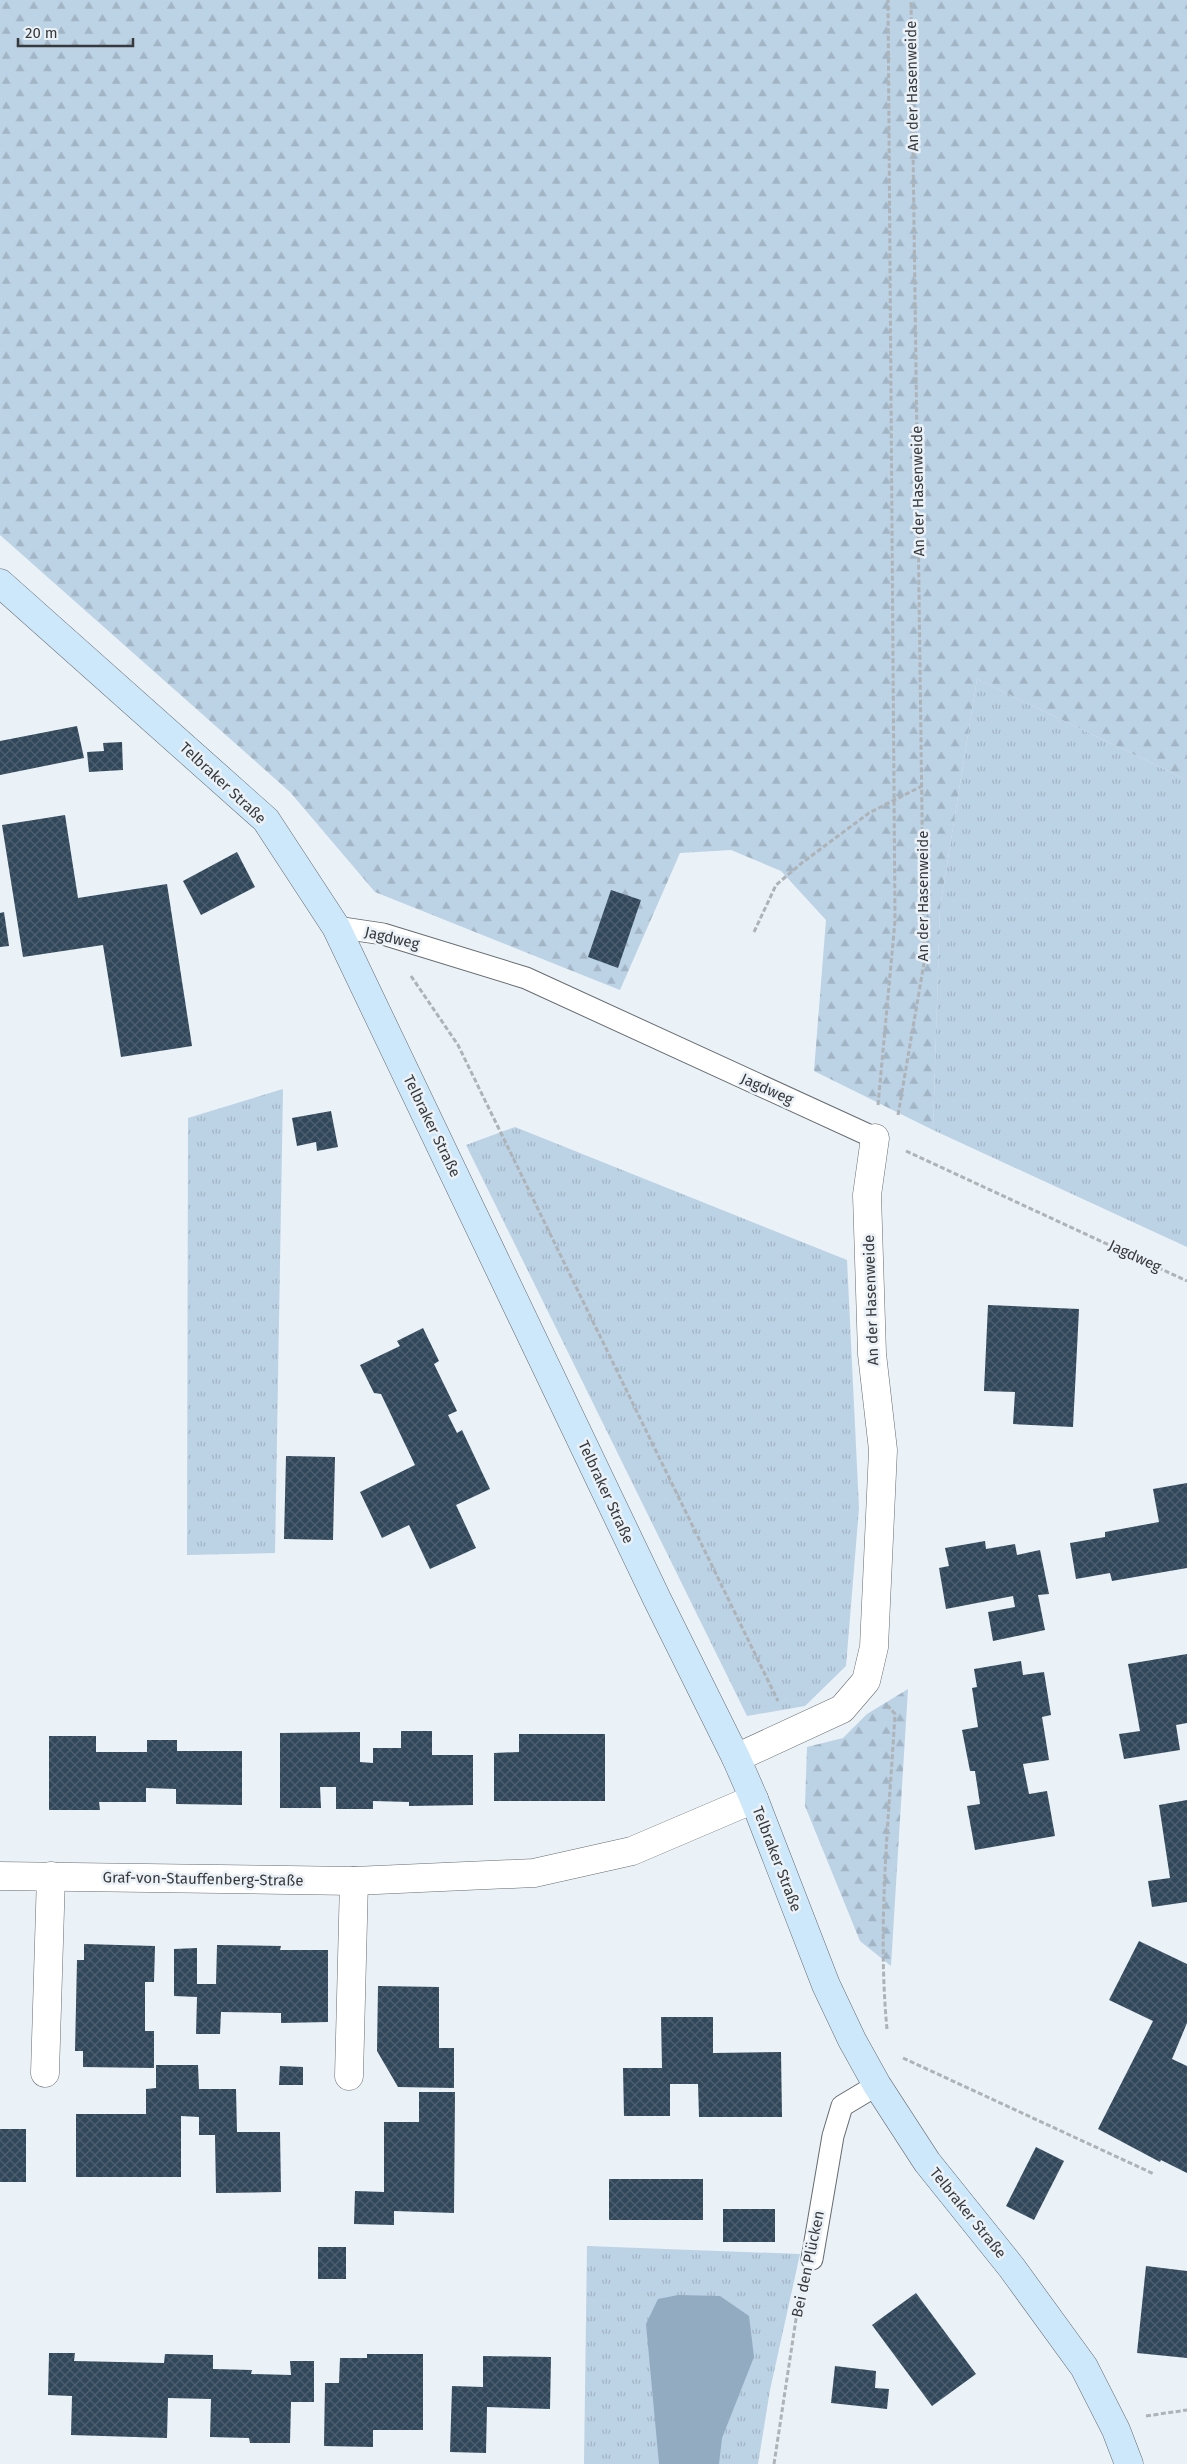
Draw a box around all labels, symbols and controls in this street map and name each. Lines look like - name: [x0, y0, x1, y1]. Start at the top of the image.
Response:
- scale bar: [18, 15, 132, 47]
- street label: An der Hasenweide: [902, 20, 922, 152]
- text: 20 m: [25, 24, 58, 42]
- street label: An der Hasenweide: [908, 425, 928, 557]
- street label: Telbraker Straße: [176, 738, 270, 828]
- street label: An der Hasenweide: [914, 831, 932, 961]
- street label: Jagdweg: [363, 923, 421, 953]
- street label: Jagdweg: [738, 1069, 796, 1109]
- street label: Telbraker Straße: [399, 1072, 465, 1180]
- street label: An der Hasenweide: [860, 1234, 882, 1366]
- street label: Jagdweg: [1106, 1236, 1164, 1276]
- street label: Telbraker Straße: [574, 1438, 638, 1546]
- street label: Telbraker Straße: [749, 1804, 805, 1914]
- street label: Graf-von-Stauffenberg-Straße: [102, 1868, 304, 1890]
- street label: Telbraker Straße: [926, 2164, 1010, 2262]
- street label: Bei den Plücken: [788, 2209, 828, 2319]

